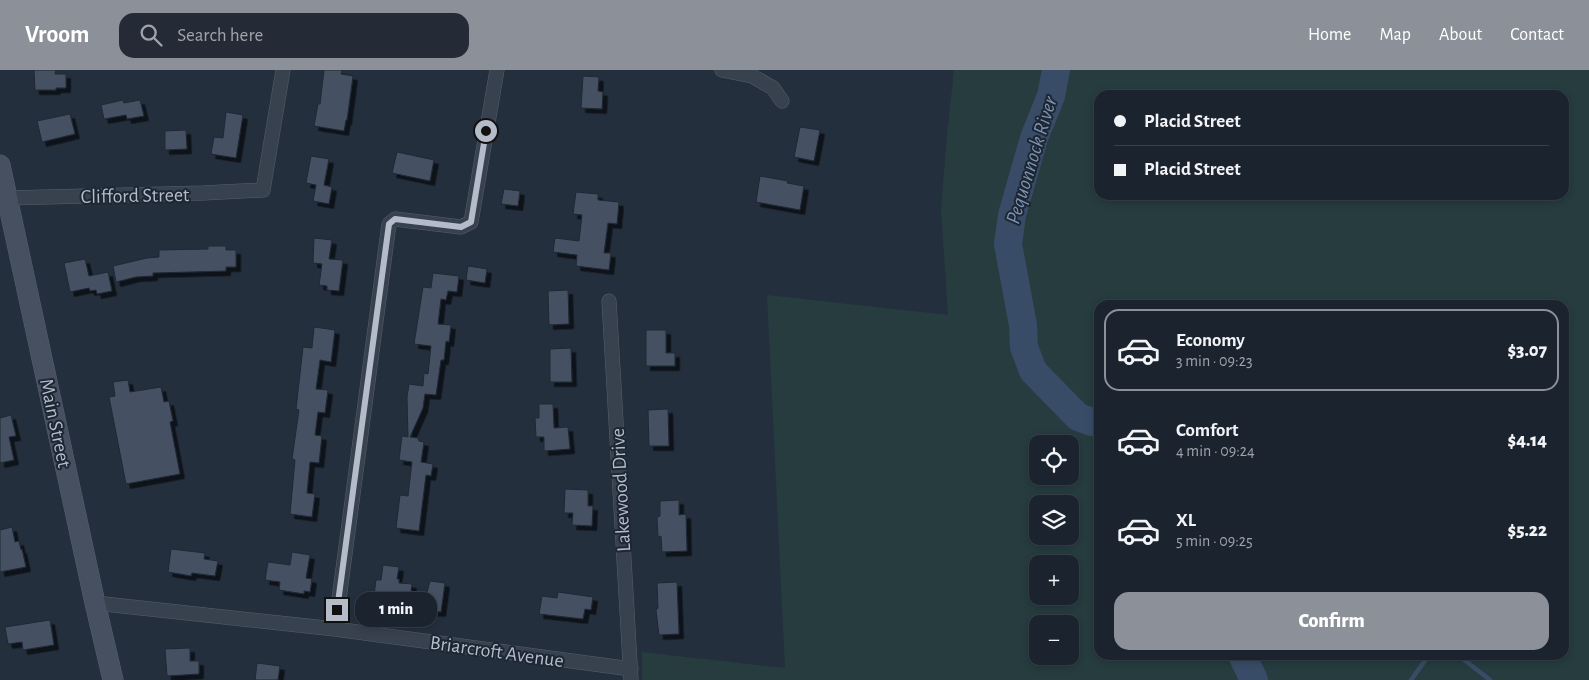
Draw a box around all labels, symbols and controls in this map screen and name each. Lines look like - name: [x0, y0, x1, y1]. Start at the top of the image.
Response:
- search box: [119, 13, 469, 58]
- icon: search: [137, 21, 165, 49]
- text: Vroom: [25, 23, 89, 47]
- text: Search here: [177, 26, 263, 45]
- text: Home: [1308, 26, 1351, 44]
- text: Map: [1379, 26, 1411, 44]
- text: About: [1439, 26, 1482, 44]
- text: Contact: [1510, 26, 1564, 44]
- water label: Pequonnock River: [1002, 93, 1061, 226]
- text: Placid Street: [1144, 112, 1241, 131]
- route start: [475, 120, 497, 142]
- text: Placid Street: [1144, 160, 1241, 179]
- street label: Clifford Street: [80, 185, 190, 207]
- icon: car: [1116, 328, 1161, 373]
- text: Economy: [1176, 331, 1245, 350]
- text: $3.07: [1507, 341, 1547, 360]
- text: 3 min · 09:23: [1176, 353, 1253, 369]
- street label: Main Street: [36, 377, 74, 470]
- icon: car: [1116, 418, 1161, 463]
- text: Comfort: [1176, 421, 1238, 440]
- street label: Lakewood Drive: [608, 428, 634, 552]
- text: $4.14: [1507, 431, 1547, 450]
- map controls: [1029, 435, 1079, 665]
- button: locate: [1029, 435, 1079, 485]
- text: 4 min · 09:24: [1176, 443, 1255, 459]
- button: layers: [1029, 495, 1079, 545]
- icon: car: [1116, 508, 1161, 553]
- text: XL: [1176, 511, 1196, 530]
- text: $5.22: [1507, 521, 1547, 540]
- text: 5 min · 09:25: [1176, 533, 1253, 549]
- button: +: [1029, 555, 1079, 605]
- callout: 1 min: [354, 592, 437, 628]
- button: Confirm: [1114, 592, 1549, 650]
- route end: [326, 599, 348, 621]
- text: 1 min: [379, 601, 413, 617]
- button: −: [1029, 615, 1079, 665]
- street label: Briarcroft Avenue: [429, 633, 565, 671]

